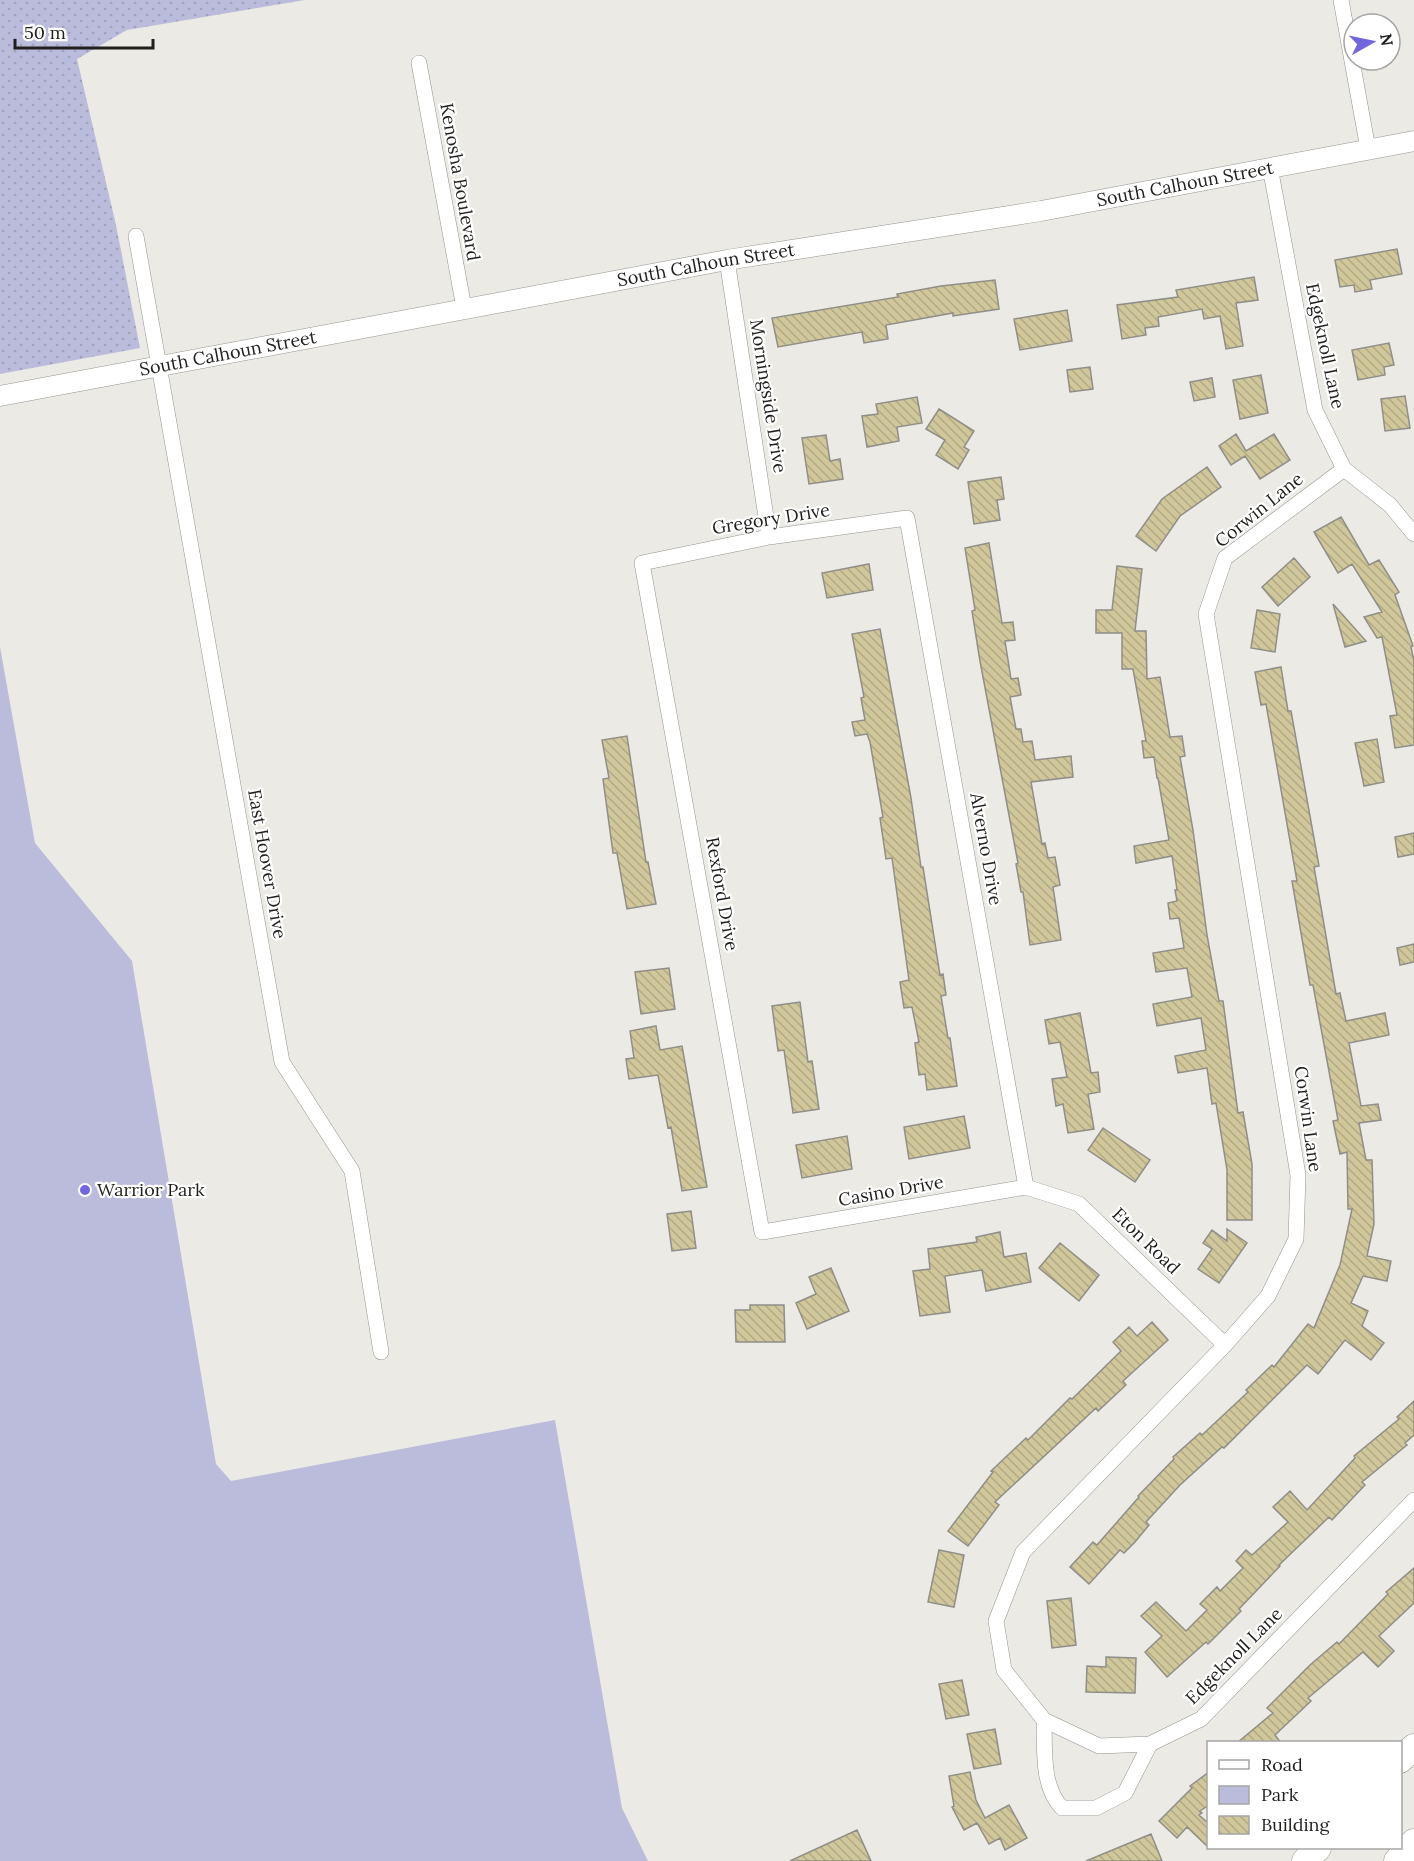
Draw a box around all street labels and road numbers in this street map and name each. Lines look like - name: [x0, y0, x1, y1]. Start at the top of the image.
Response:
- street label: Kenosha Boulevard: [435, 101, 486, 263]
- street label: South Calhoun Street: [1095, 156, 1275, 211]
- street label: South Calhoun Street: [615, 238, 796, 291]
- street label: Edgeknoll Lane: [1301, 281, 1350, 411]
- street label: Morningside Drive: [745, 317, 792, 475]
- street label: South Calhoun Street: [138, 325, 318, 381]
- street label: Corwin Lane: [1210, 467, 1308, 552]
- street label: Gregory Drive: [710, 498, 832, 539]
- street label: East Hoover Drive: [243, 787, 292, 941]
- street label: Alverno Drive: [965, 790, 1008, 907]
- street label: Rexford Drive: [701, 835, 744, 953]
- street label: Corwin Lane: [1290, 1064, 1327, 1174]
- street label: Casino Drive: [836, 1170, 946, 1211]
- street label: Eton Road: [1107, 1202, 1185, 1279]
- street label: Edgeknoll Lane: [1180, 1602, 1287, 1709]

